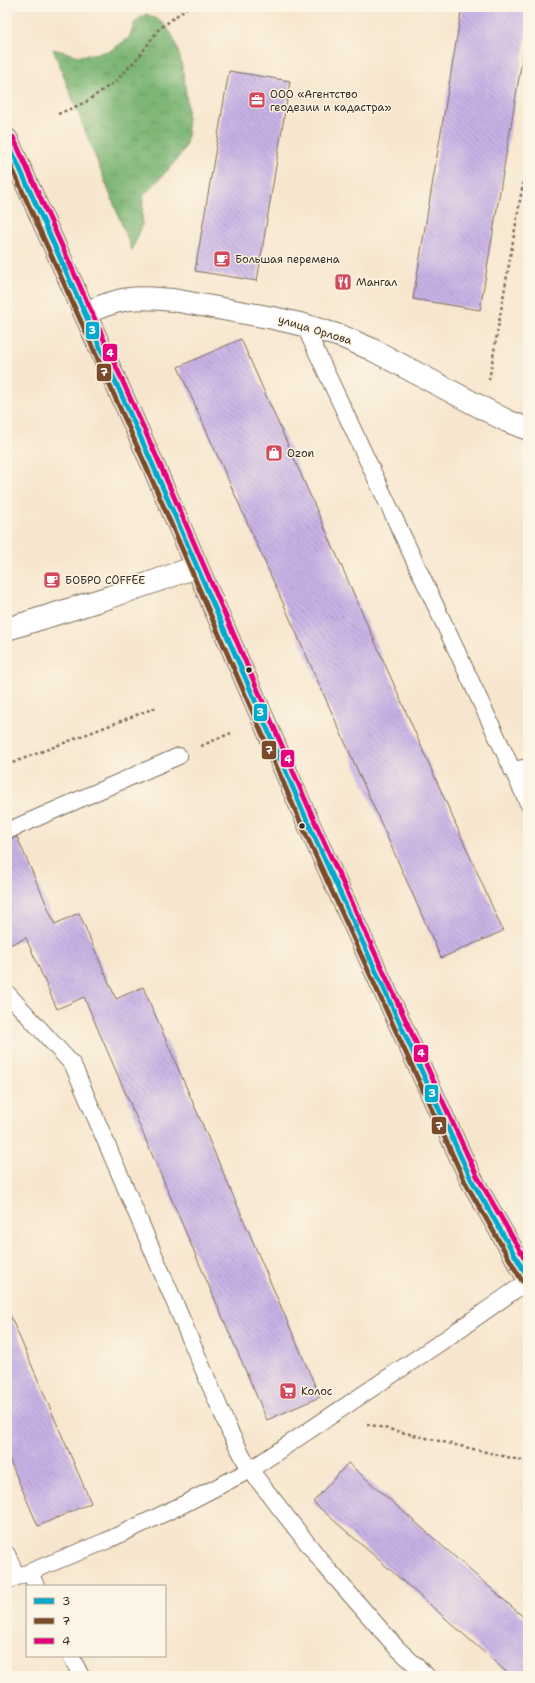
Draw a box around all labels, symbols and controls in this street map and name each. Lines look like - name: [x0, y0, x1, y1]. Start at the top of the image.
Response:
- place label: ООО «Агентство геодезии и кадастра»: [270, 87, 391, 115]
- office icon: ООО «Агентство геодезии и кадастра»: [247, 90, 267, 110]
- cafe icon: Большая перемена: [212, 249, 232, 269]
- place label: Большая перемена: [235, 252, 340, 267]
- restaurant icon: Мангал: [333, 272, 353, 292]
- place label: Мангал: [356, 275, 397, 290]
- street label: улица Орлова: [276, 312, 354, 348]
- line badge: 3: [85, 321, 100, 340]
- text: 3: [88, 323, 96, 338]
- line badge: 4: [102, 343, 118, 362]
- text: 4: [106, 346, 114, 361]
- line badge: 7: [96, 363, 112, 382]
- text: 7: [100, 365, 108, 380]
- shop icon: Ozon: [264, 443, 284, 463]
- place label: Ozon: [287, 446, 315, 461]
- cafe icon: БОБРО COFFEE: [42, 570, 62, 590]
- place label: БОБРО COFFEE: [65, 573, 145, 588]
- unlabelled marker: [244, 665, 254, 675]
- line badge: 3: [253, 703, 268, 722]
- text: 3: [256, 705, 264, 720]
- line badge: 7: [261, 740, 277, 760]
- text: 7: [265, 743, 273, 758]
- line badge: 4: [280, 749, 295, 768]
- text: 4: [284, 752, 292, 767]
- unlabelled marker: [297, 821, 307, 831]
- line badge: 4: [413, 1044, 429, 1063]
- text: 4: [417, 1046, 425, 1061]
- line badge: 3: [424, 1084, 439, 1103]
- text: 3: [428, 1086, 436, 1101]
- line badge: 7: [431, 1116, 447, 1135]
- text: 7: [435, 1119, 443, 1134]
- supermarket icon: Колос: [278, 1381, 298, 1401]
- place label: Колос: [301, 1384, 333, 1399]
- legend: [26, 1585, 166, 1657]
- text: 3: [62, 1593, 70, 1609]
- text: 7: [62, 1613, 70, 1629]
- text: 4: [62, 1633, 70, 1649]

